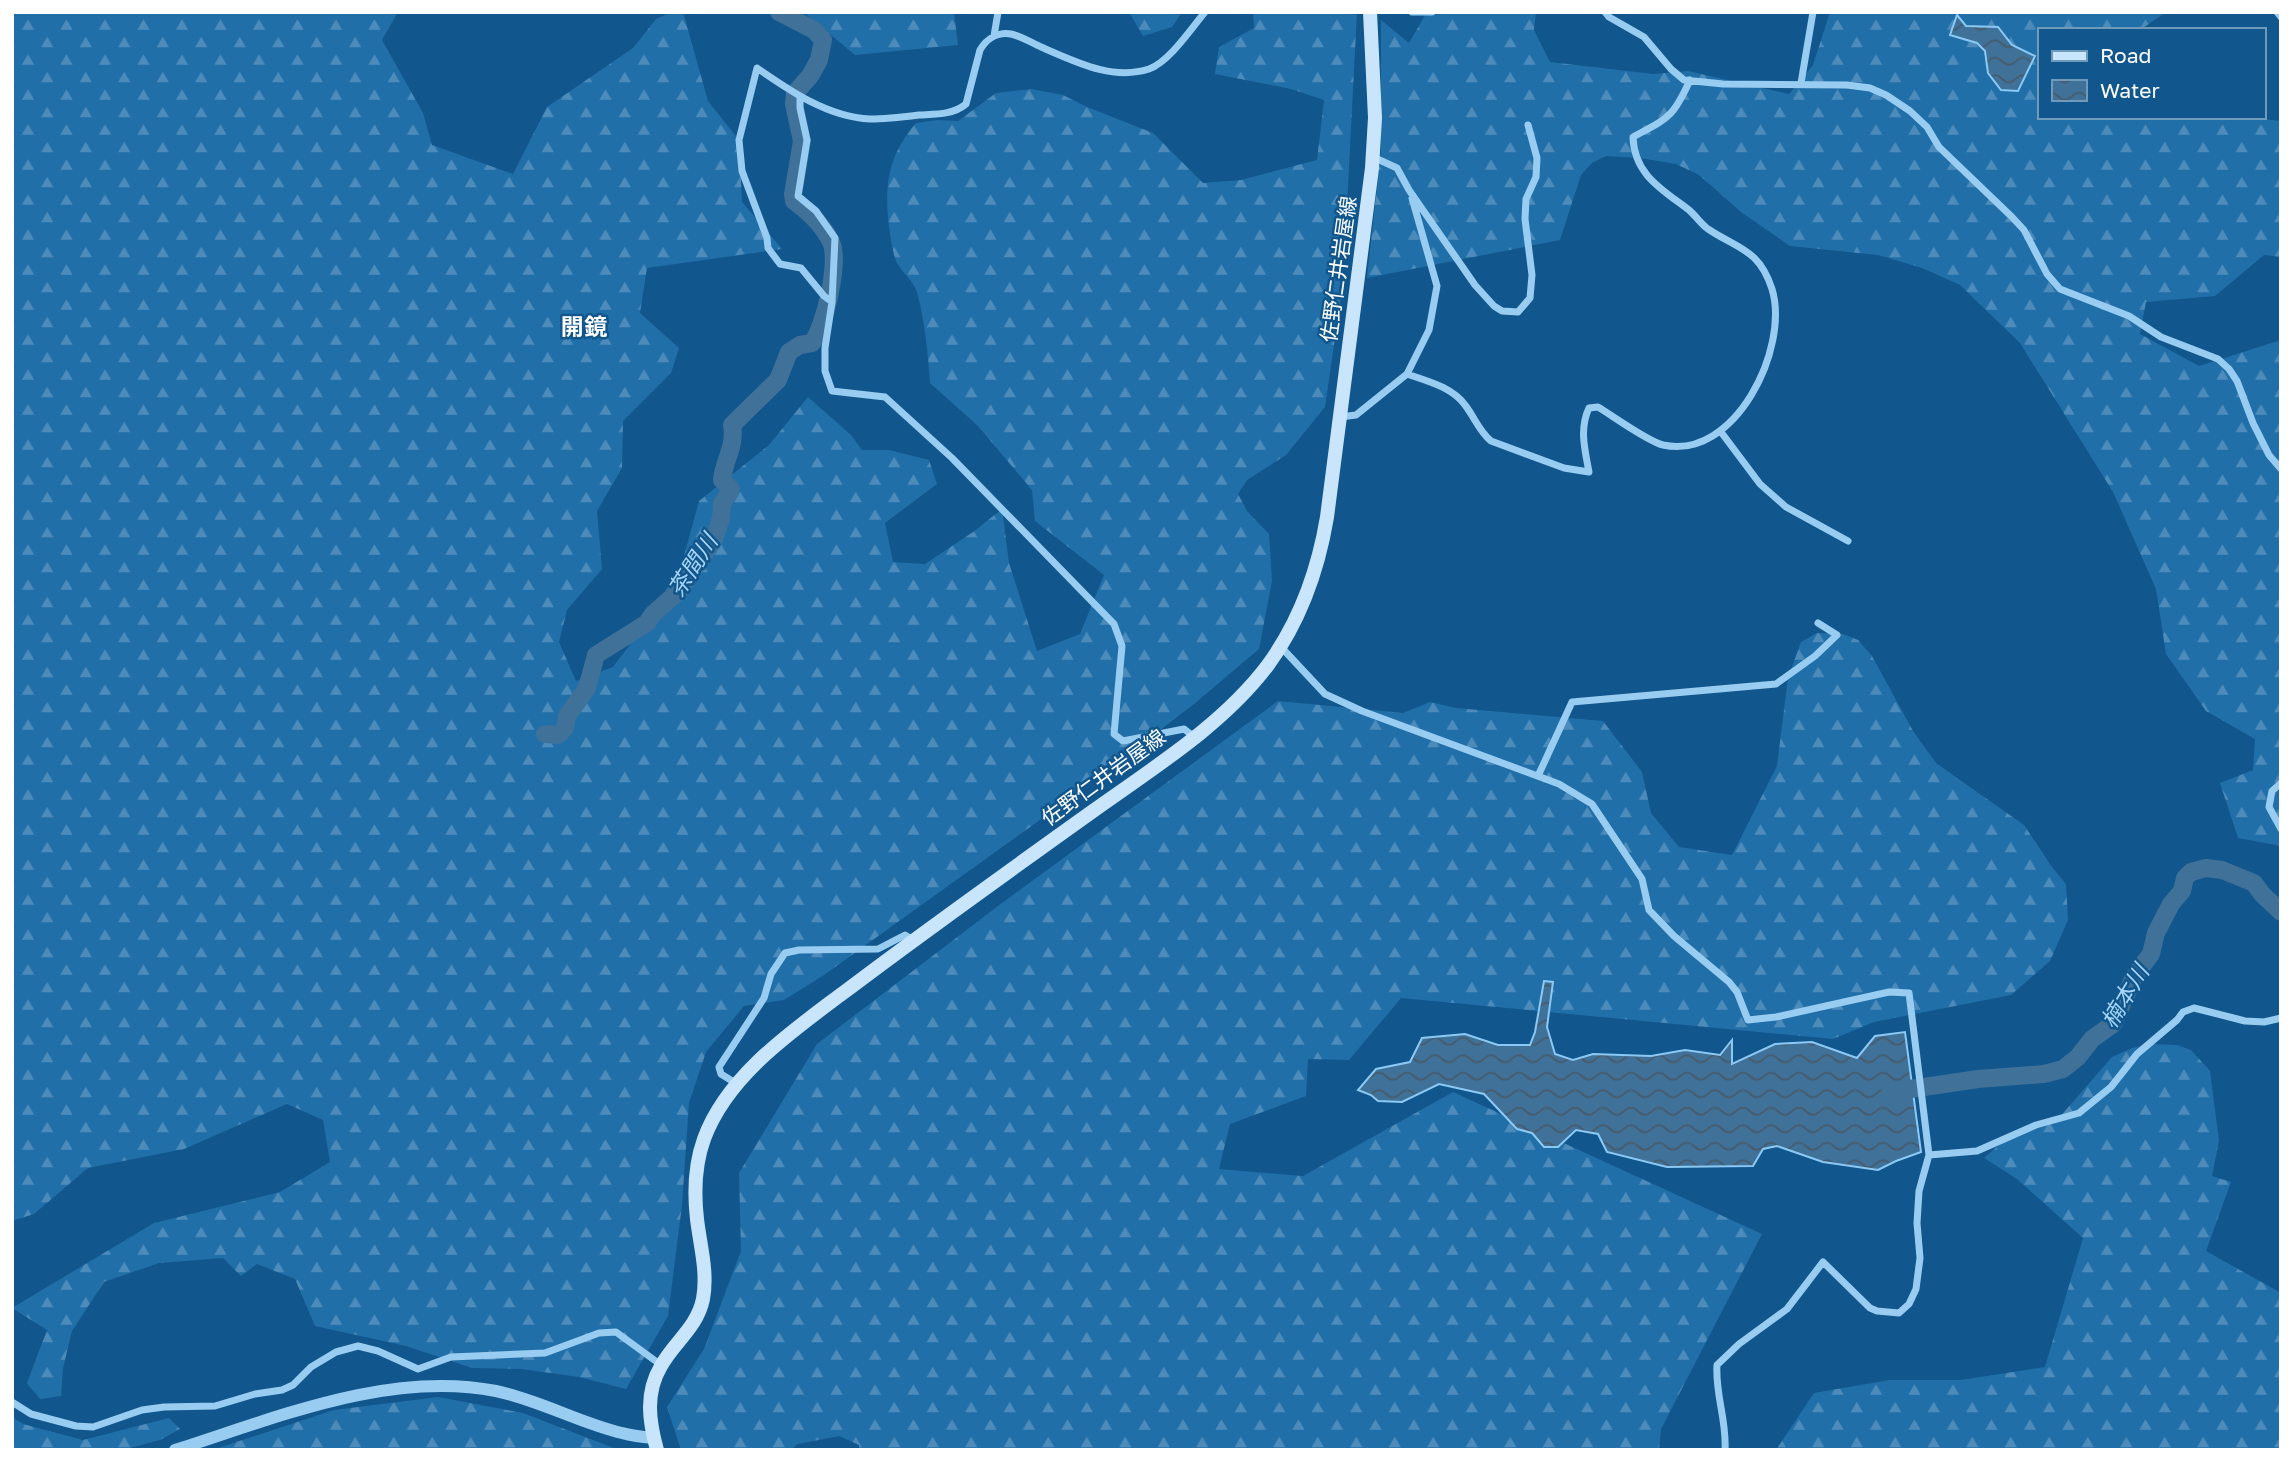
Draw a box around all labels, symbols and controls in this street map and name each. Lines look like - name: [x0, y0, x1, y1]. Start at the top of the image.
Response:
- legend: [2038, 28, 2265, 119]
- text: Road: [2100, 42, 2151, 68]
- text: Water: [2100, 77, 2160, 103]
- street label: 佐野仁井岩屋線: [1315, 194, 1361, 344]
- district label: 開鏡: [561, 312, 607, 340]
- water label: 茶間川: [661, 526, 724, 602]
- street label: 佐野仁井岩屋線: [1036, 723, 1170, 831]
- water label: 楠本川: [2094, 957, 2155, 1033]

